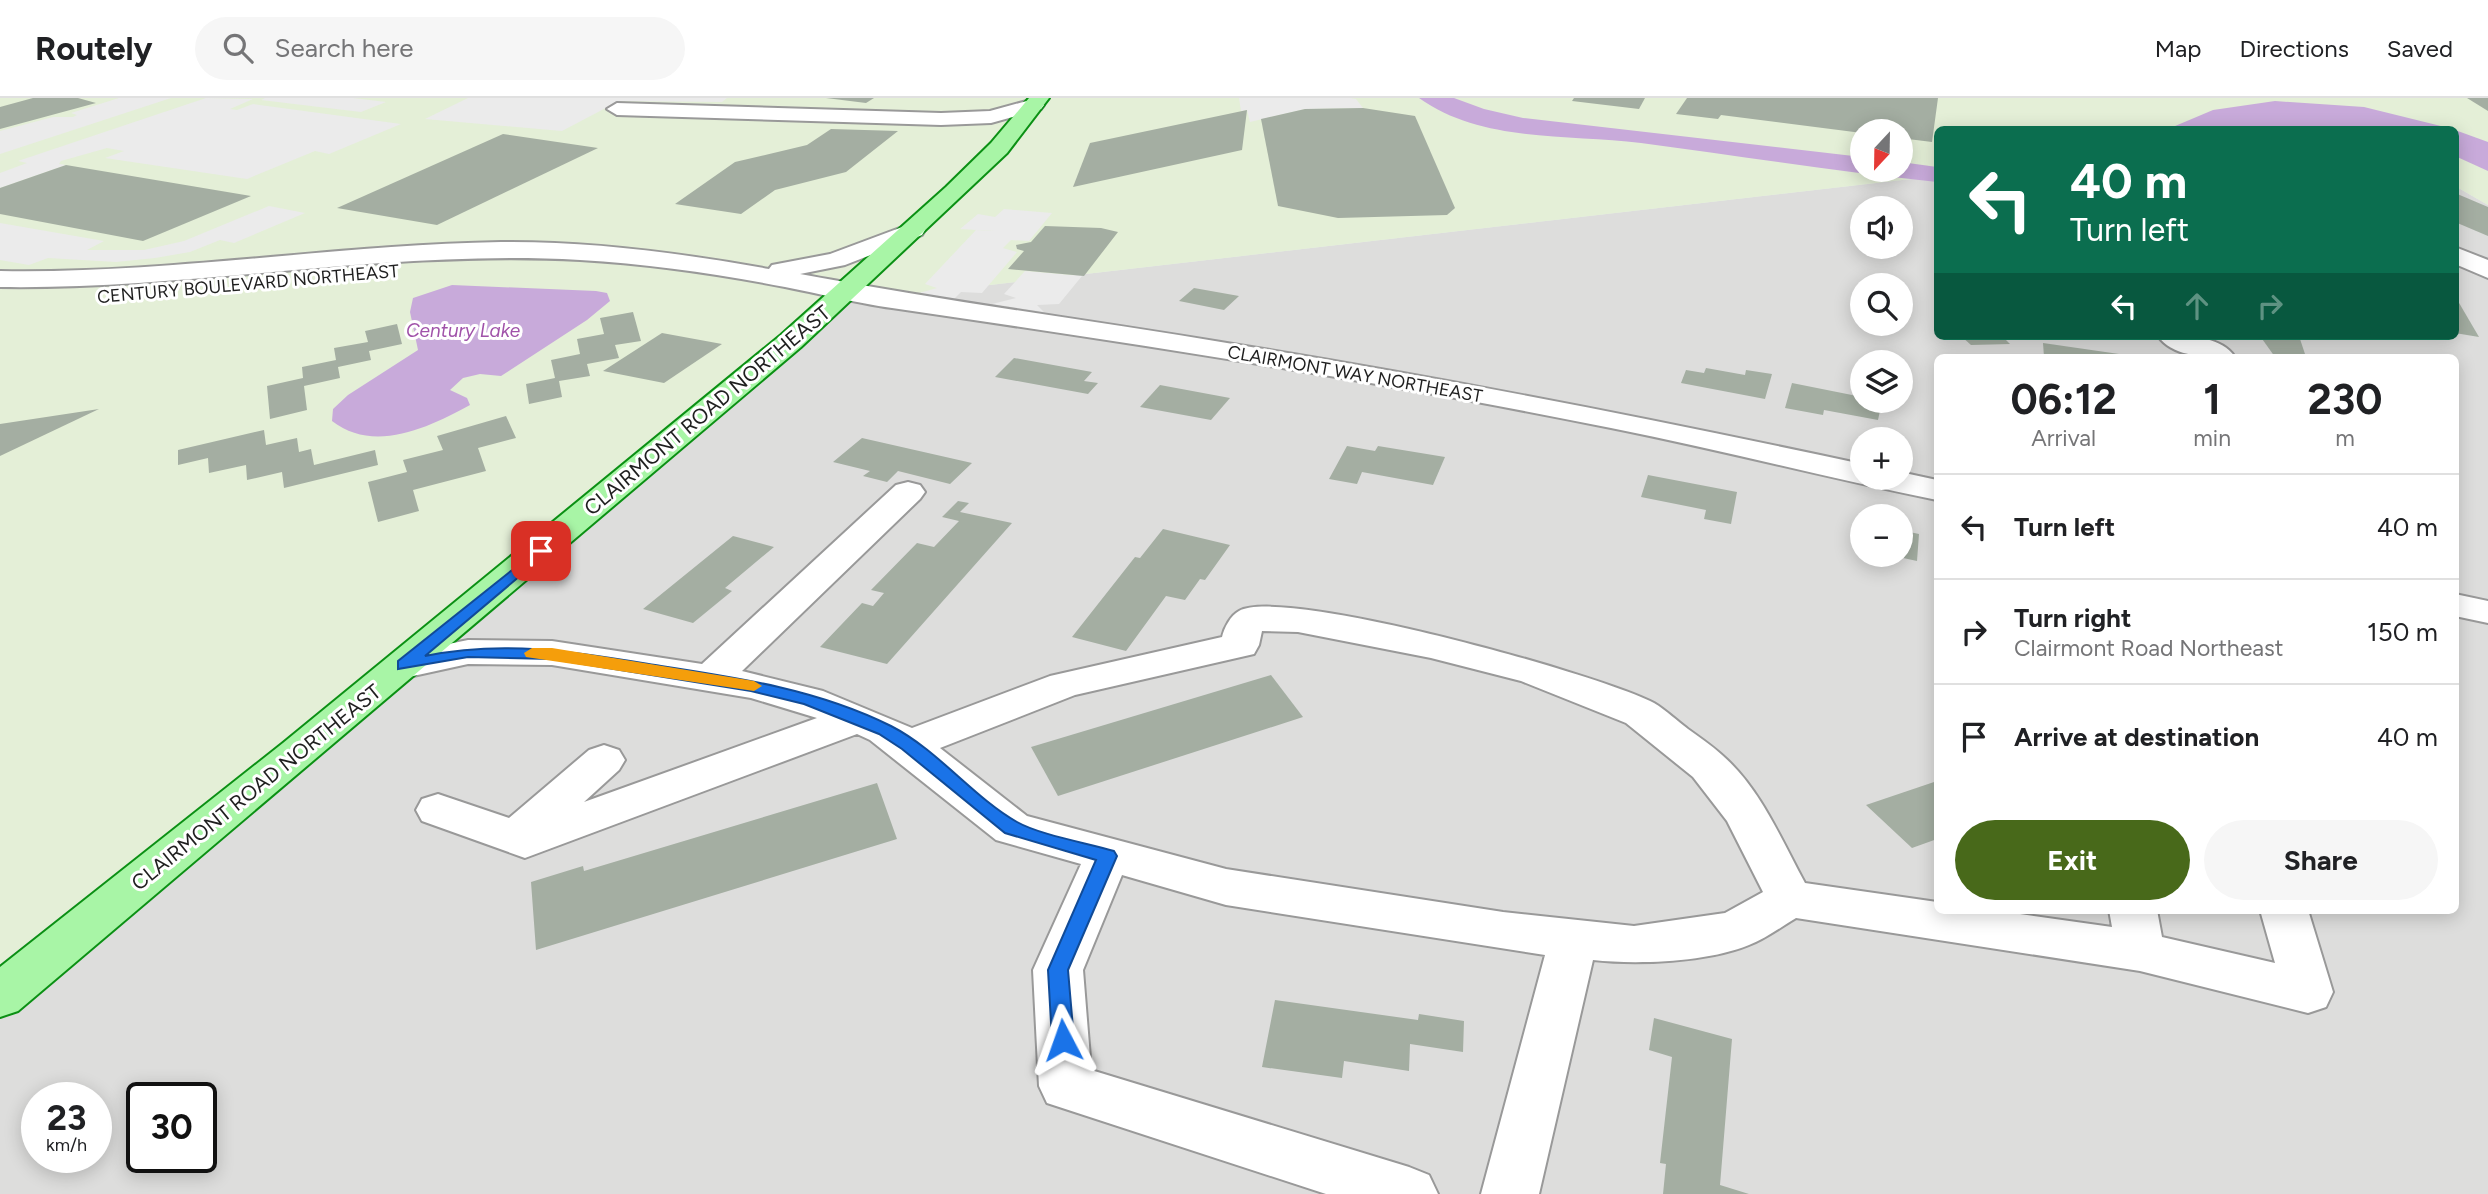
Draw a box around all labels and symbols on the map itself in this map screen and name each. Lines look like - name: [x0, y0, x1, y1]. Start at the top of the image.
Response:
- north arrow: [1850, 119, 1913, 182]
- street label: CENTURY BOULEVARD NORTHEAST: [96, 260, 400, 308]
- street label: CLAIRMONT ROAD NORTHEAST: [579, 299, 835, 520]
- water label: Century Lake: [406, 319, 521, 342]
- street label: CLAIRMONT WAY NORTHEAST: [1226, 341, 1484, 407]
- pin: [511, 521, 571, 581]
- street label: CLAIRMONT ROAD NORTHEAST: [126, 678, 386, 895]
- position arrow: [1026, 1003, 1100, 1077]
- speed limit sign: 30: [126, 1082, 217, 1173]

